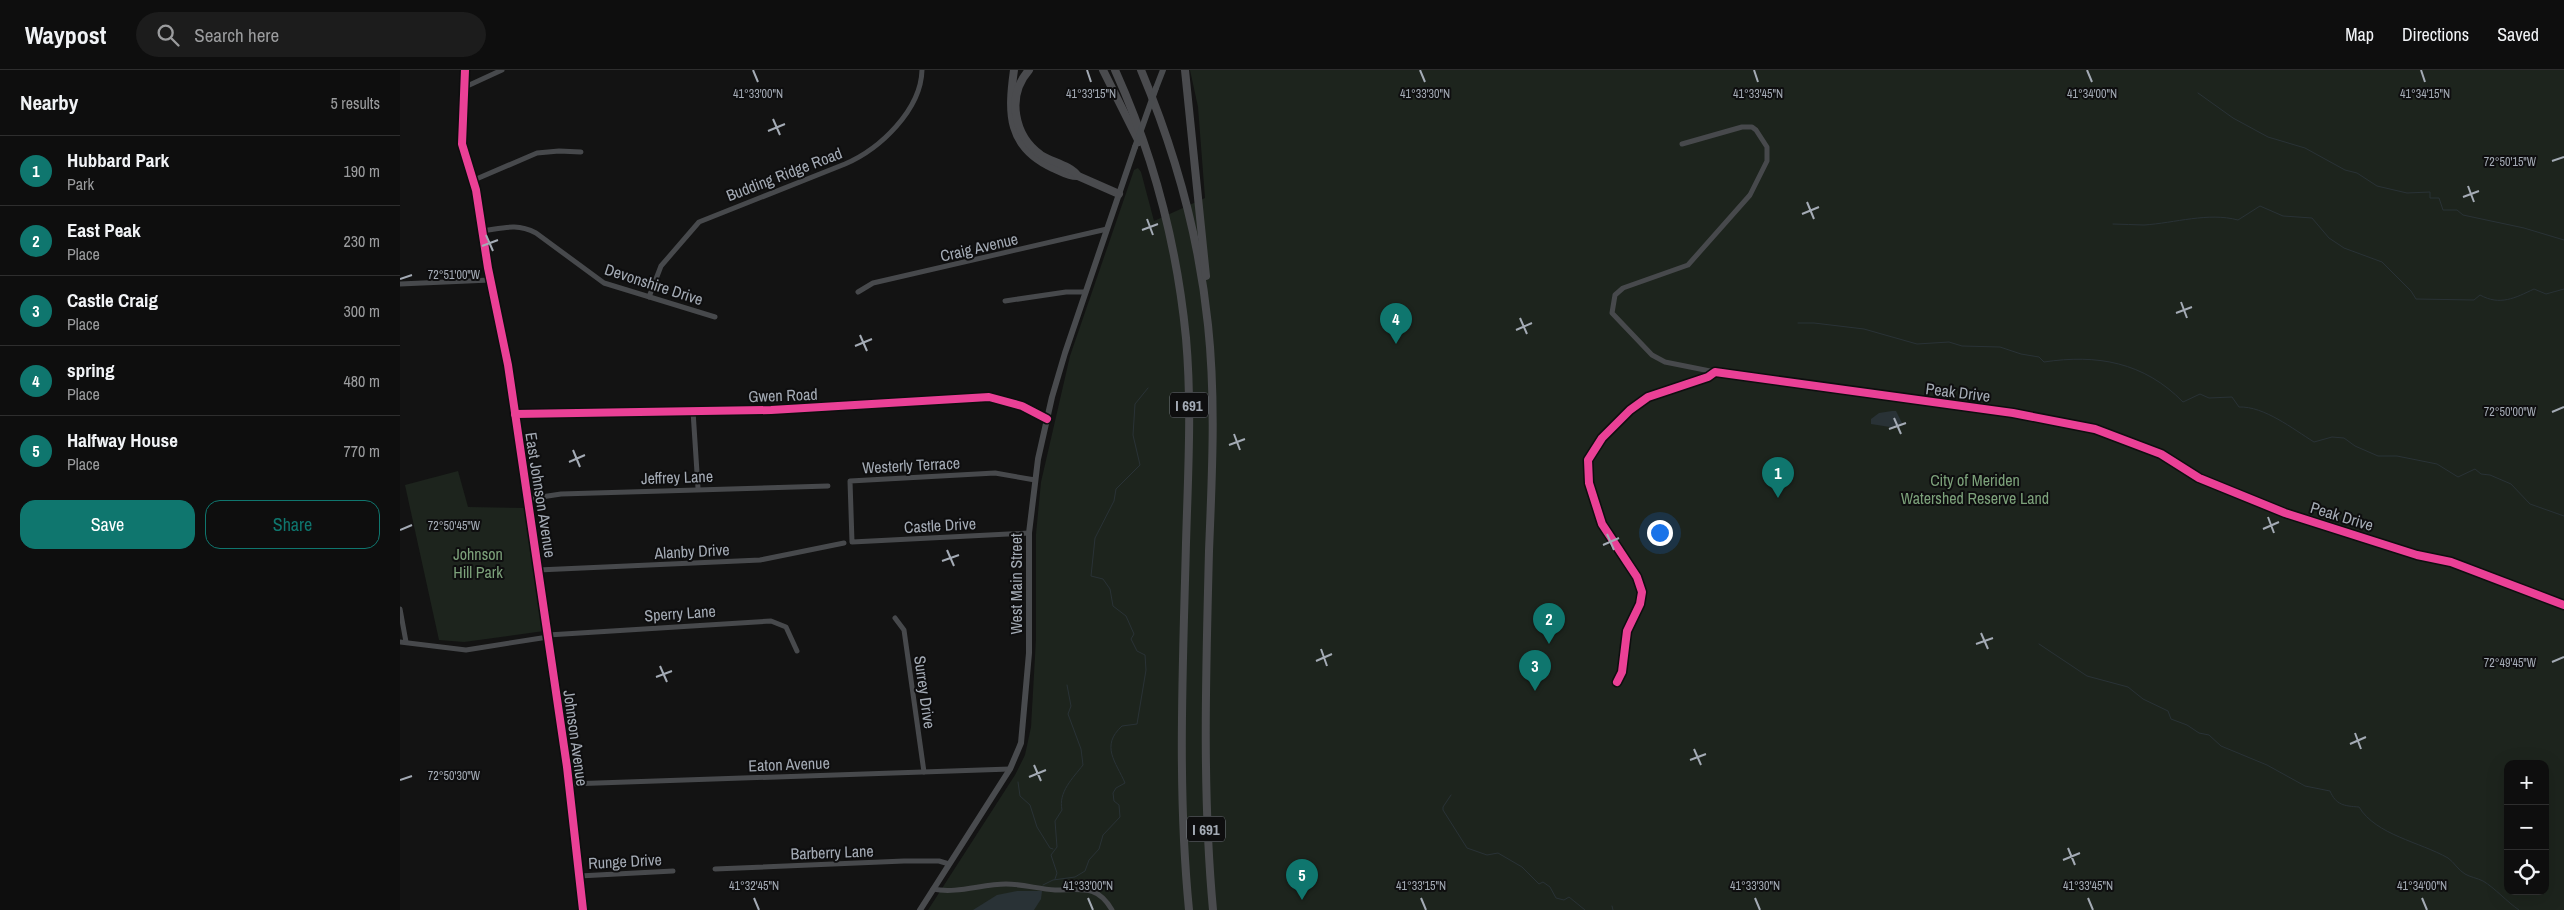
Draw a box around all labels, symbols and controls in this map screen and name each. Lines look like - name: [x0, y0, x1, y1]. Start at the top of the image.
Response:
- search box: [136, 12, 486, 57]
- text: Waypost: [25, 19, 106, 51]
- icon: search: [154, 21, 182, 49]
- text: Search here: [194, 22, 279, 48]
- text: Map: [2345, 22, 2374, 47]
- text: Directions: [2402, 22, 2469, 47]
- text: Saved: [2497, 22, 2539, 47]
- text: 41°33'00"N: [733, 86, 783, 102]
- text: 41°33'15"N: [1066, 86, 1116, 102]
- text: 41°33'30"N: [1400, 86, 1450, 102]
- text: 41°33'45"N: [1733, 86, 1783, 102]
- text: 41°34'00"N: [2067, 86, 2117, 102]
- text: 41°34'15"N: [2400, 86, 2450, 102]
- text: Nearby: [20, 88, 78, 117]
- text: 5 results: [330, 92, 380, 114]
- street label: Budding Ridge Road: [723, 142, 845, 206]
- text: Hubbard Park: [67, 147, 169, 173]
- text: 72°50'15"W: [2484, 154, 2537, 170]
- text: 1: [32, 160, 40, 182]
- text: 190 m: [344, 160, 380, 182]
- text: Park: [67, 173, 94, 195]
- text: East Peak: [67, 217, 141, 243]
- street label: Craig Avenue: [938, 227, 1020, 267]
- text: 2: [32, 230, 40, 252]
- text: 230 m: [344, 230, 380, 252]
- text: Place: [67, 243, 100, 265]
- street label: Devonshire Drive: [602, 258, 706, 310]
- text: 72°51'00"W: [428, 267, 481, 283]
- text: Castle Craig: [67, 287, 158, 313]
- text: 3: [32, 300, 40, 322]
- text: 300 m: [344, 300, 380, 322]
- pin: 4: [1380, 303, 1412, 344]
- text: Place: [67, 313, 100, 335]
- text: spring: [67, 357, 115, 383]
- text: 4: [32, 370, 40, 392]
- text: 480 m: [344, 370, 380, 392]
- street label: Peak Drive: [1924, 377, 1992, 407]
- text: Place: [67, 383, 100, 405]
- street label: Gwen Road: [748, 383, 818, 407]
- road number: I 691: [1170, 392, 1208, 418]
- text: 72°50'00"W: [2484, 404, 2537, 420]
- text: Halfway House: [67, 427, 178, 453]
- street label: East Johnson Avenue: [520, 431, 562, 559]
- text: 5: [32, 440, 40, 462]
- text: 770 m: [344, 440, 380, 462]
- street label: Westerly Terrace: [862, 451, 960, 479]
- text: Place: [67, 453, 100, 475]
- pin: 1: [1762, 457, 1794, 498]
- street label: Jeffrey Lane: [641, 465, 713, 489]
- park label: City of Meriden Watershed Reserve Land: [1901, 469, 2049, 509]
- street label: Peak Drive: [2308, 496, 2376, 536]
- button: Save: [20, 500, 195, 549]
- button: Share: [205, 500, 380, 549]
- street label: Castle Drive: [903, 512, 977, 538]
- text: 72°50'45"W: [428, 518, 481, 534]
- your location: [1647, 520, 1673, 546]
- street label: West Main Street: [1005, 533, 1027, 635]
- street label: Alanby Drive: [653, 538, 730, 564]
- park label: Johnson Hill Park: [453, 543, 503, 583]
- street label: Sperry Lane: [644, 600, 716, 626]
- pin: 2: [1533, 603, 1565, 644]
- pin: 3: [1519, 650, 1551, 691]
- street label: Surrey Drive: [909, 654, 941, 730]
- text: 72°49'45"W: [2484, 655, 2537, 671]
- street label: Johnson Avenue: [558, 689, 594, 787]
- street label: Eaton Avenue: [748, 752, 830, 776]
- map controls: [2504, 760, 2549, 895]
- button: +: [2504, 760, 2549, 805]
- text: 72°50'30"W: [428, 768, 481, 784]
- button: −: [2504, 805, 2549, 850]
- road number: I 691: [1187, 816, 1225, 842]
- street label: Barberry Lane: [790, 840, 874, 864]
- street label: Runge Drive: [588, 848, 662, 874]
- button: locate: [2504, 850, 2549, 895]
- pin: 5: [1286, 859, 1318, 900]
- text: 41°32'45"N: [729, 878, 779, 894]
- text: 41°33'00"N: [1063, 878, 1113, 894]
- text: 41°33'15"N: [1396, 878, 1446, 894]
- text: 41°33'30"N: [1730, 878, 1780, 894]
- text: 41°33'45"N: [2063, 878, 2113, 894]
- text: 41°34'00"N: [2397, 878, 2447, 894]

